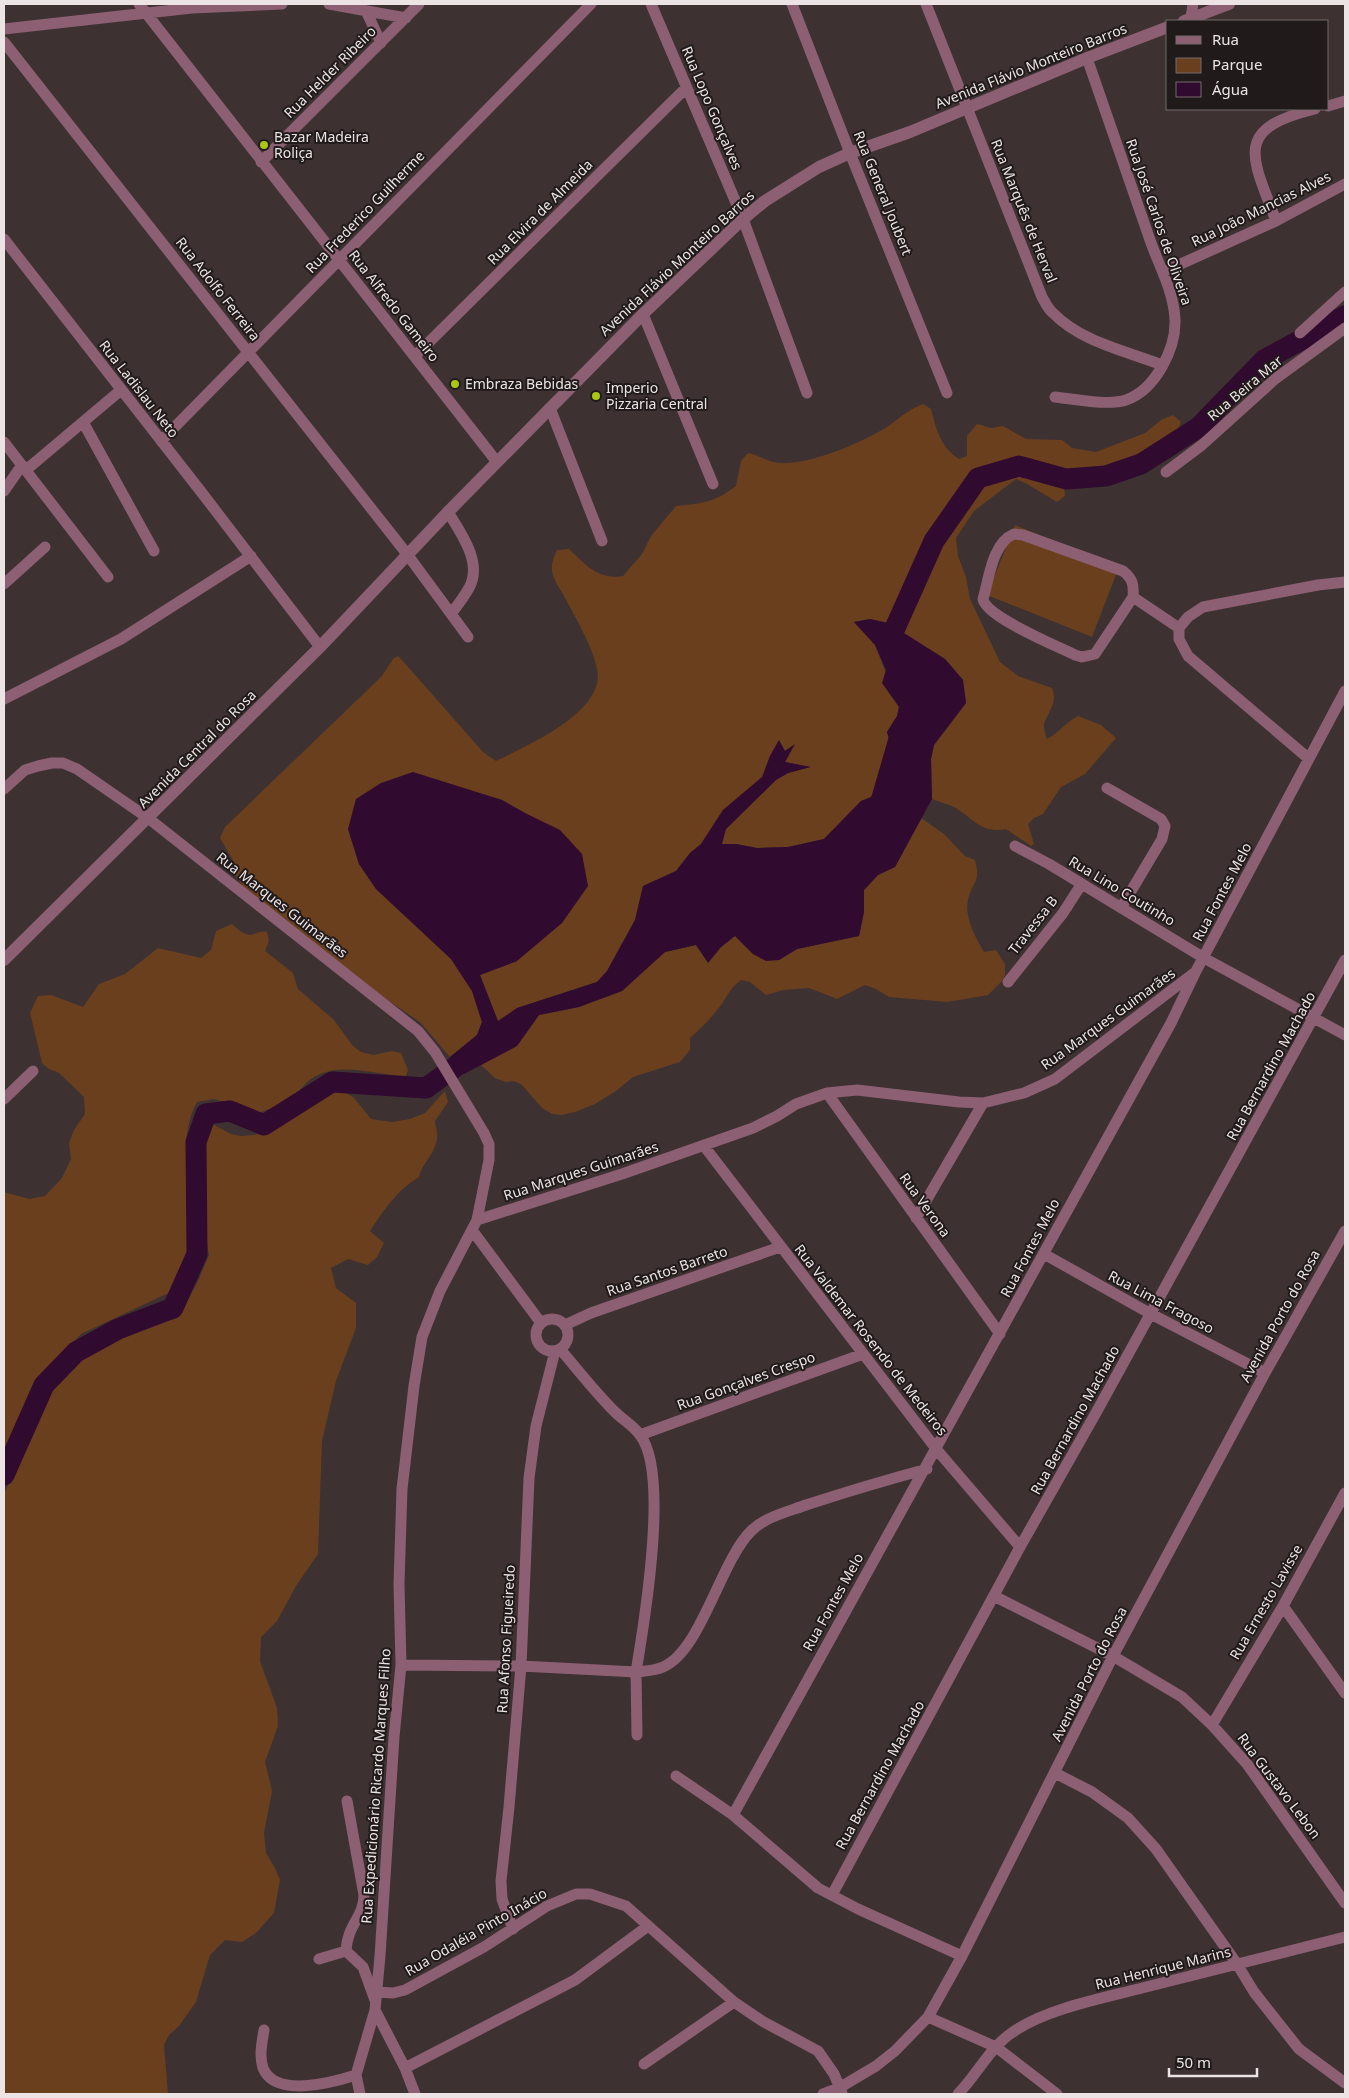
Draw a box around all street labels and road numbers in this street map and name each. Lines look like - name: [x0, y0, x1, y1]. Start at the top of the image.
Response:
- street label: Avenida Flávio Monteiro Barros: [932, 18, 1130, 113]
- street label: Rua Helder Ribeiro: [279, 21, 380, 122]
- street label: Rua Lopo Gonçalves: [678, 43, 747, 173]
- street label: Rua General Joubert: [850, 128, 917, 258]
- street label: Rua Marquês de Herval: [987, 136, 1062, 285]
- street label: Rua José Carlos de Oliveira: [1122, 136, 1197, 307]
- street label: Rua Frederico Guilherme: [301, 146, 428, 277]
- street label: Rua Elvira de Almeida: [483, 155, 596, 268]
- street label: Rua João Mancias Alves: [1188, 166, 1334, 251]
- street label: Avenida Flávio Monteiro Barros: [595, 185, 758, 340]
- street label: Rua Adolfo Ferreira: [172, 233, 265, 344]
- street label: Rua Alfredo Gameiro: [345, 246, 444, 366]
- street label: Rua Ladislau Neto: [95, 336, 183, 441]
- street label: Rua Beira Mar: [1203, 350, 1286, 425]
- street label: Avenida Central do Rosa: [133, 685, 260, 812]
- street label: Rua Fontes Melo: [1188, 839, 1256, 944]
- street label: Rua Marques Guimarães: [213, 847, 352, 962]
- street label: Rua Lino Coutinho: [1066, 851, 1179, 930]
- street label: Travessa B: [1004, 891, 1061, 958]
- street label: Rua Marques Guimarães: [1037, 963, 1179, 1074]
- street label: Rua Bernardino Machado: [1222, 988, 1319, 1144]
- street label: Rua Marques Guimarães: [501, 1136, 661, 1205]
- street label: Rua Verona: [896, 1169, 955, 1241]
- street label: Rua Fontes Melo: [996, 1195, 1064, 1300]
- street label: Rua Valdemar Rosendo de Medeiros: [791, 1240, 952, 1440]
- street label: Rua Santos Barreto: [604, 1241, 730, 1300]
- street label: Avenida Porto do Rosa: [1235, 1246, 1324, 1385]
- street label: Rua Lima Fragoso: [1105, 1266, 1217, 1337]
- street label: Rua Bernardino Machado: [1026, 1342, 1123, 1498]
- street label: Rua Gonçalves Crespo: [674, 1347, 818, 1414]
- street label: Rua Ernesto Lavisse: [1225, 1541, 1306, 1663]
- street label: Rua Fontes Melo: [798, 1549, 867, 1654]
- street label: Rua Afonso Figueiredo: [492, 1564, 519, 1714]
- street label: Avenida Porto do Rosa: [1046, 1603, 1131, 1744]
- street label: Rua Expedicionário Ricardo Marques Filho: [356, 1648, 395, 1924]
- street label: Rua Bernardino Machado: [831, 1697, 928, 1853]
- street label: Rua Gustavo Lebon: [1233, 1729, 1325, 1842]
- street label: Rua Odaléia Pinto Inácio: [401, 1883, 550, 1980]
- street label: Rua Henrique Marins: [1093, 1941, 1233, 1994]

